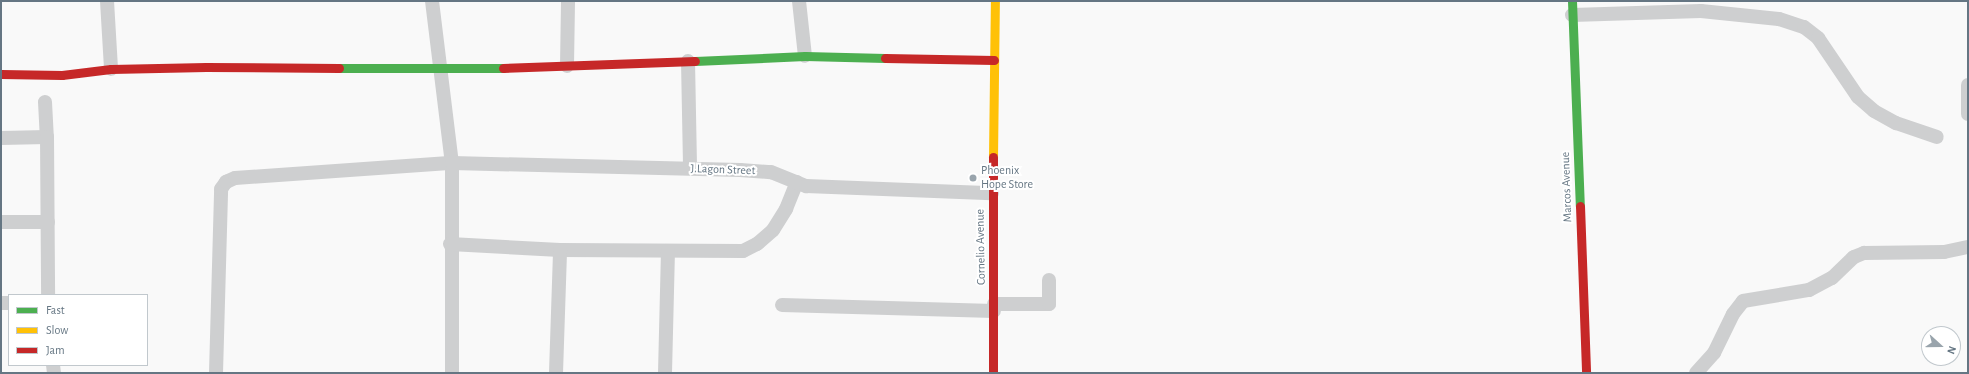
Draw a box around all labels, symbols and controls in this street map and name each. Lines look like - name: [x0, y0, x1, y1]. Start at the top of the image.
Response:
- street label: Marcos Avenue: [1559, 151, 1575, 223]
- street label: J.Lagon Street: [690, 162, 756, 178]
- place label: Phoenix Hope Store: [981, 164, 1033, 192]
- marker: Phoenix Hope Store: [968, 173, 978, 183]
- street label: Cornelio Avenue: [973, 209, 989, 285]
- legend: [8, 294, 148, 366]
- text: Fast: [46, 304, 65, 316]
- text: Slow: [46, 324, 68, 336]
- north arrow: [1921, 326, 1961, 366]
- text: Jam: [46, 344, 65, 356]
- text: N: [1945, 345, 1958, 356]

